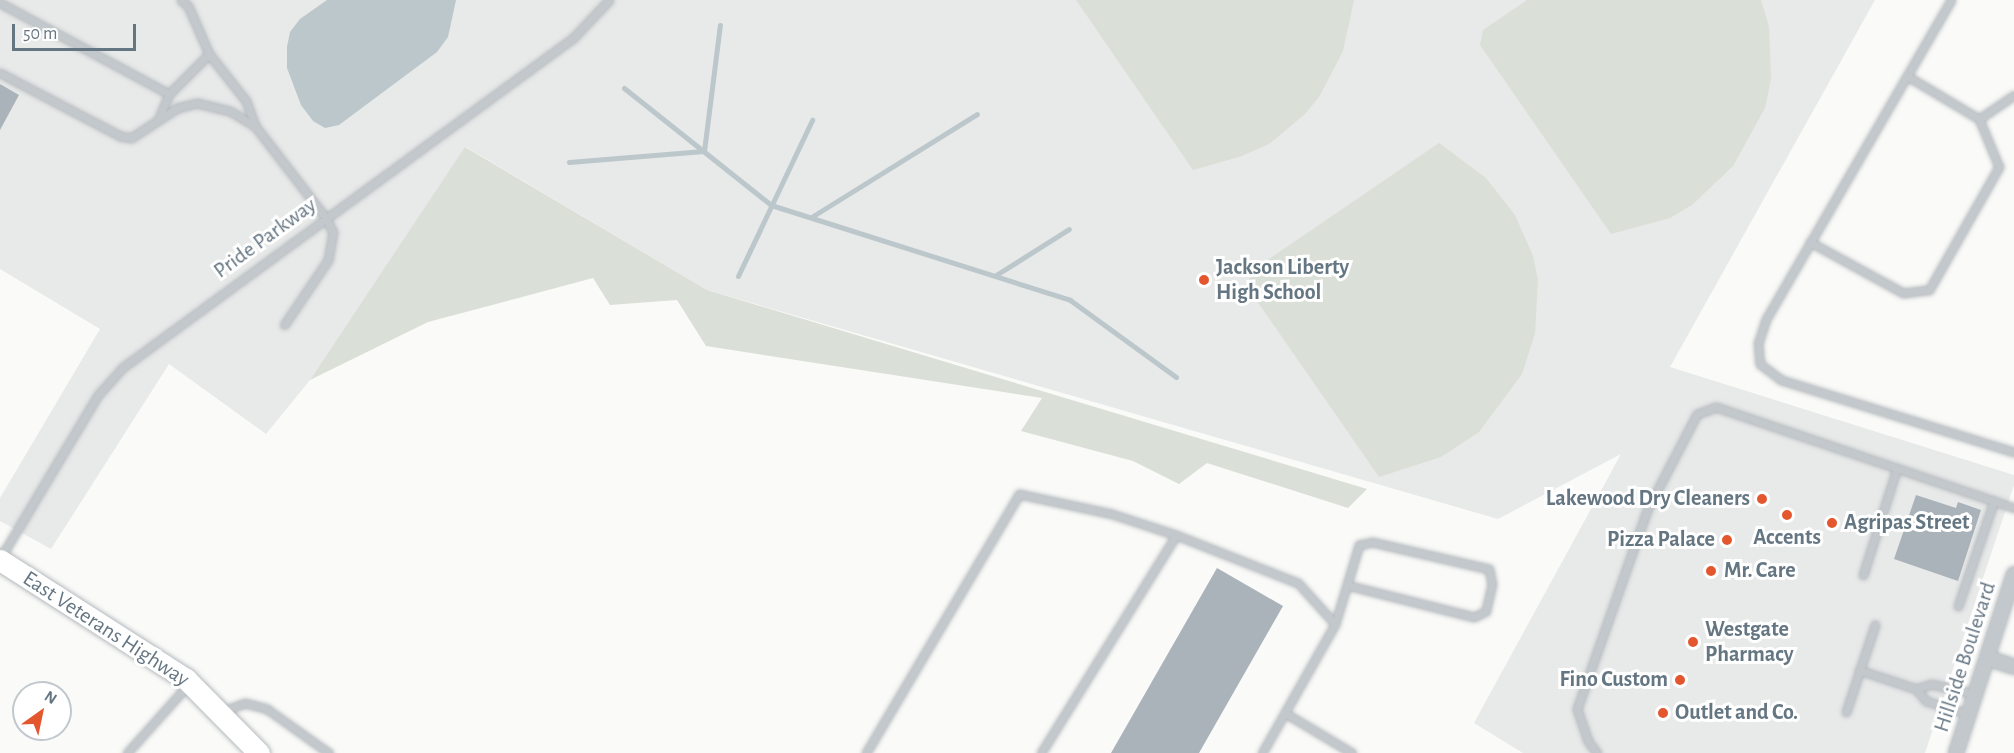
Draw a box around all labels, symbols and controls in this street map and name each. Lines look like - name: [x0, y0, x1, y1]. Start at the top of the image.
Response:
- scale bar: [15, 12, 140, 50]
- text: 50 m: [23, 25, 57, 43]
- street label: Pride Parkway: [209, 192, 321, 284]
- place label: Jackson Liberty High School: [1216, 254, 1349, 306]
- marker: Jackson Liberty High School: [1197, 273, 1211, 287]
- place label: Lakewood Dry Cleaners: [1546, 486, 1750, 512]
- marker: Lakewood Dry Cleaners: [1755, 492, 1769, 506]
- marker: Accents: [1780, 508, 1794, 522]
- place label: Agripas Street: [1844, 510, 1970, 536]
- marker: Agripas Street: [1825, 516, 1839, 530]
- place label: Accents: [1753, 525, 1821, 551]
- place label: Pizza Palace: [1607, 527, 1715, 553]
- marker: Pizza Palace: [1720, 533, 1734, 547]
- place label: Mr. Care: [1724, 558, 1796, 584]
- marker: Mr. Care: [1702, 562, 1720, 580]
- street label: East Veterans Highway: [18, 565, 194, 693]
- street label: Hillside Boulevard: [1928, 579, 2002, 735]
- place label: Westgate Pharmacy: [1705, 616, 1794, 668]
- marker: Westgate Pharmacy: [1686, 635, 1700, 649]
- place label: Fino Custom: [1560, 667, 1668, 693]
- marker: Fino Custom: [1673, 673, 1687, 687]
- north arrow: [12, 681, 72, 741]
- text: N: [42, 688, 60, 707]
- place label: Outlet and Co.: [1675, 700, 1798, 726]
- marker: Outlet and Co.: [1656, 706, 1670, 720]

